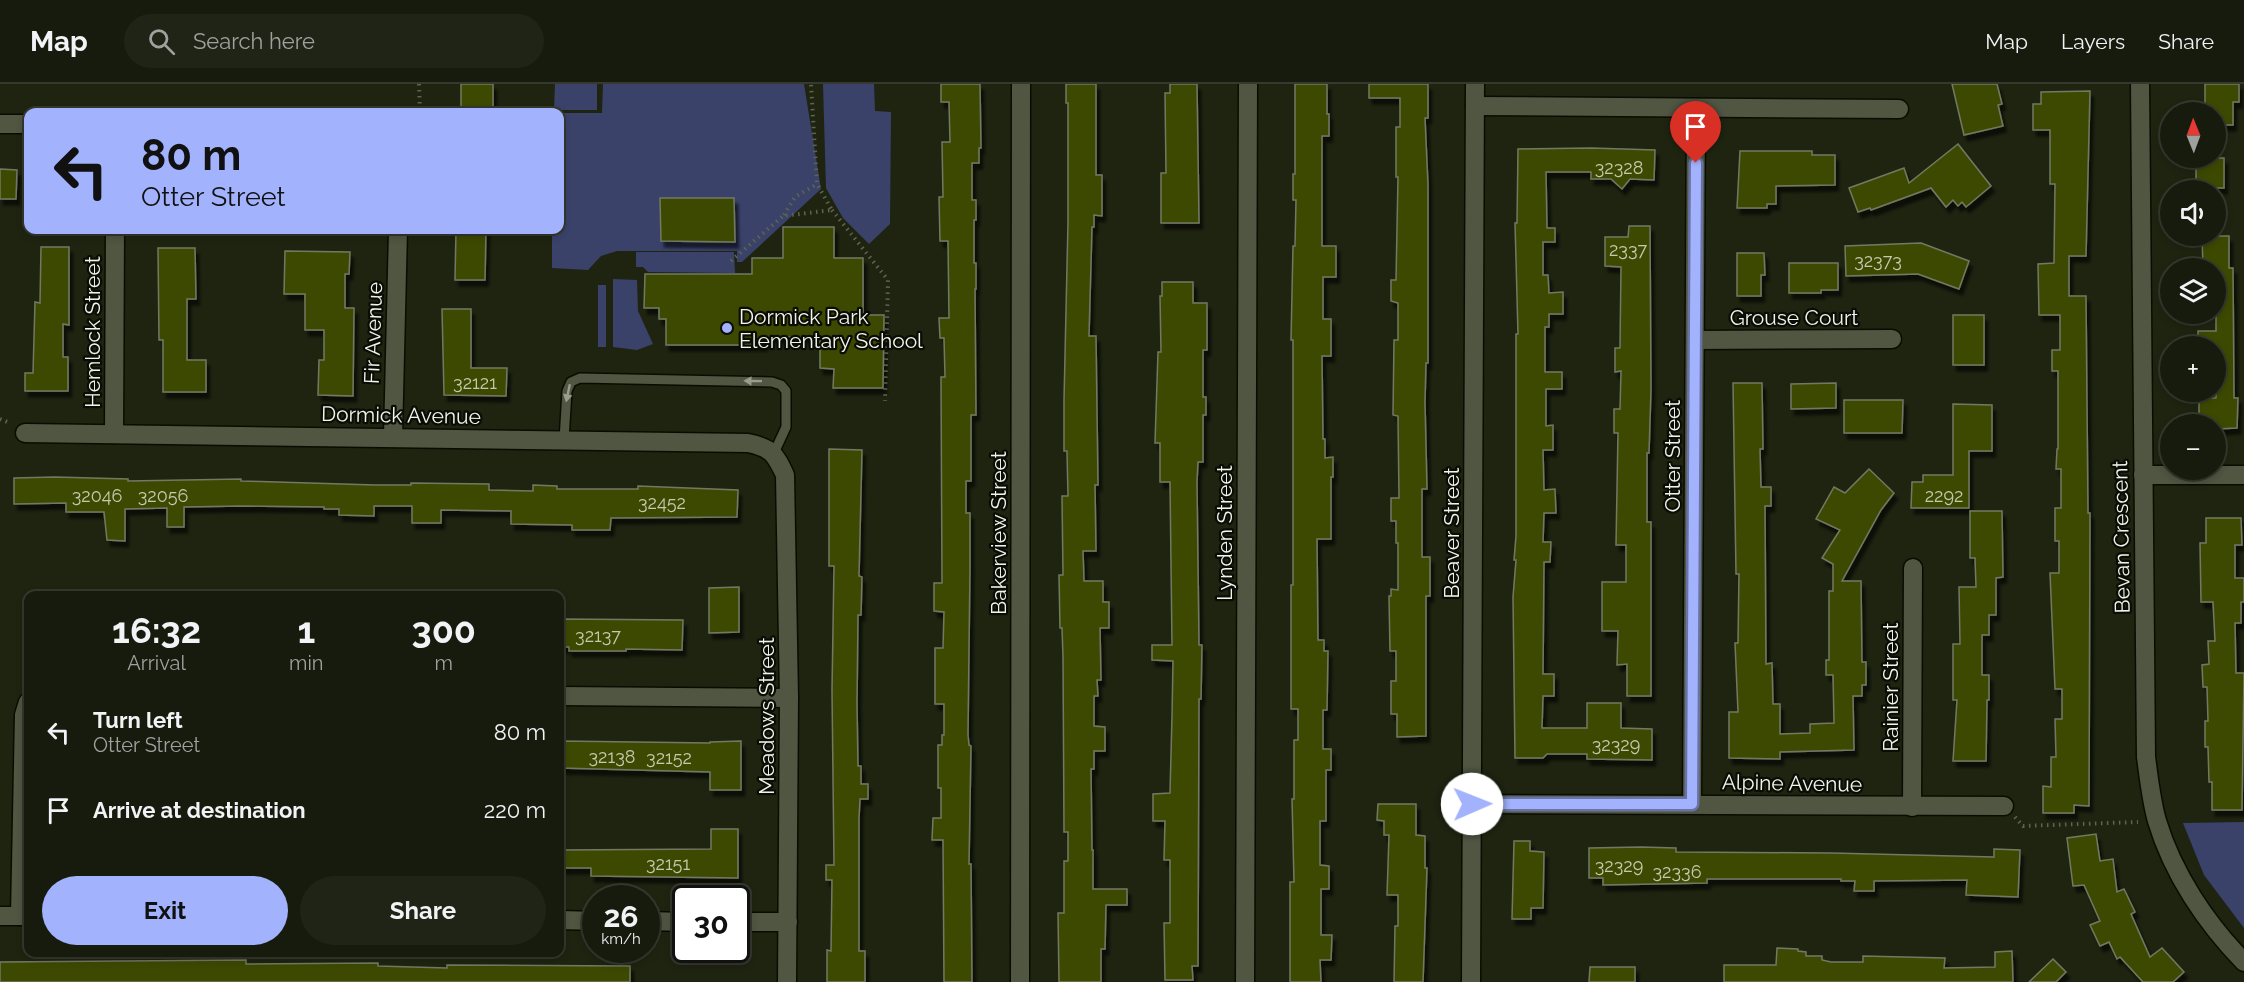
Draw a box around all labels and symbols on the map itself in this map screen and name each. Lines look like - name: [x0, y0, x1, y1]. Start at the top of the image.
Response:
- pin: [1670, 101, 1721, 163]
- north arrow: [2160, 102, 2226, 168]
- house number: 32328: [1595, 157, 1643, 178]
- house number: 2337: [1609, 239, 1647, 260]
- house number: 32373: [1854, 250, 1902, 271]
- street label: Hemlock Street: [80, 256, 105, 408]
- street label: Fir Avenue: [359, 281, 387, 385]
- place label: Dormick Park Elementary School: [739, 304, 923, 353]
- street label: Grouse Court: [1730, 305, 1858, 330]
- marker: Dormick Park Elementary School: [720, 321, 734, 335]
- house number: 32121: [453, 372, 497, 393]
- one-way arrow: [744, 377, 763, 386]
- one-way arrow: [563, 384, 572, 403]
- street label: Otter Street: [1660, 400, 1685, 512]
- street label: Dormick Avenue: [321, 401, 481, 429]
- street label: Bakerview Street: [986, 451, 1011, 615]
- street label: Bevan Crescent: [2107, 460, 2135, 614]
- street label: Lynden Street: [1212, 465, 1237, 601]
- street label: Beaver Street: [1439, 467, 1464, 599]
- house number: 32046: [72, 485, 122, 506]
- house number: 32056: [138, 485, 188, 506]
- house number: 2292: [1925, 485, 1963, 506]
- house number: 32452: [638, 492, 686, 513]
- street label: Rainier Street: [1878, 622, 1903, 752]
- house number: 32137: [575, 625, 621, 646]
- street label: Meadows Street: [754, 637, 779, 795]
- house number: 32329: [1592, 734, 1640, 755]
- house number: 32138: [589, 746, 635, 767]
- house number: 32152: [646, 747, 692, 768]
- street label: Alpine Avenue: [1722, 769, 1862, 797]
- position arrow: [1440, 772, 1504, 836]
- house number: 32151: [646, 853, 690, 874]
- house number: 32329: [1595, 855, 1643, 876]
- house number: 32336: [1652, 861, 1702, 882]
- speed limit sign: 30: [672, 885, 750, 963]

